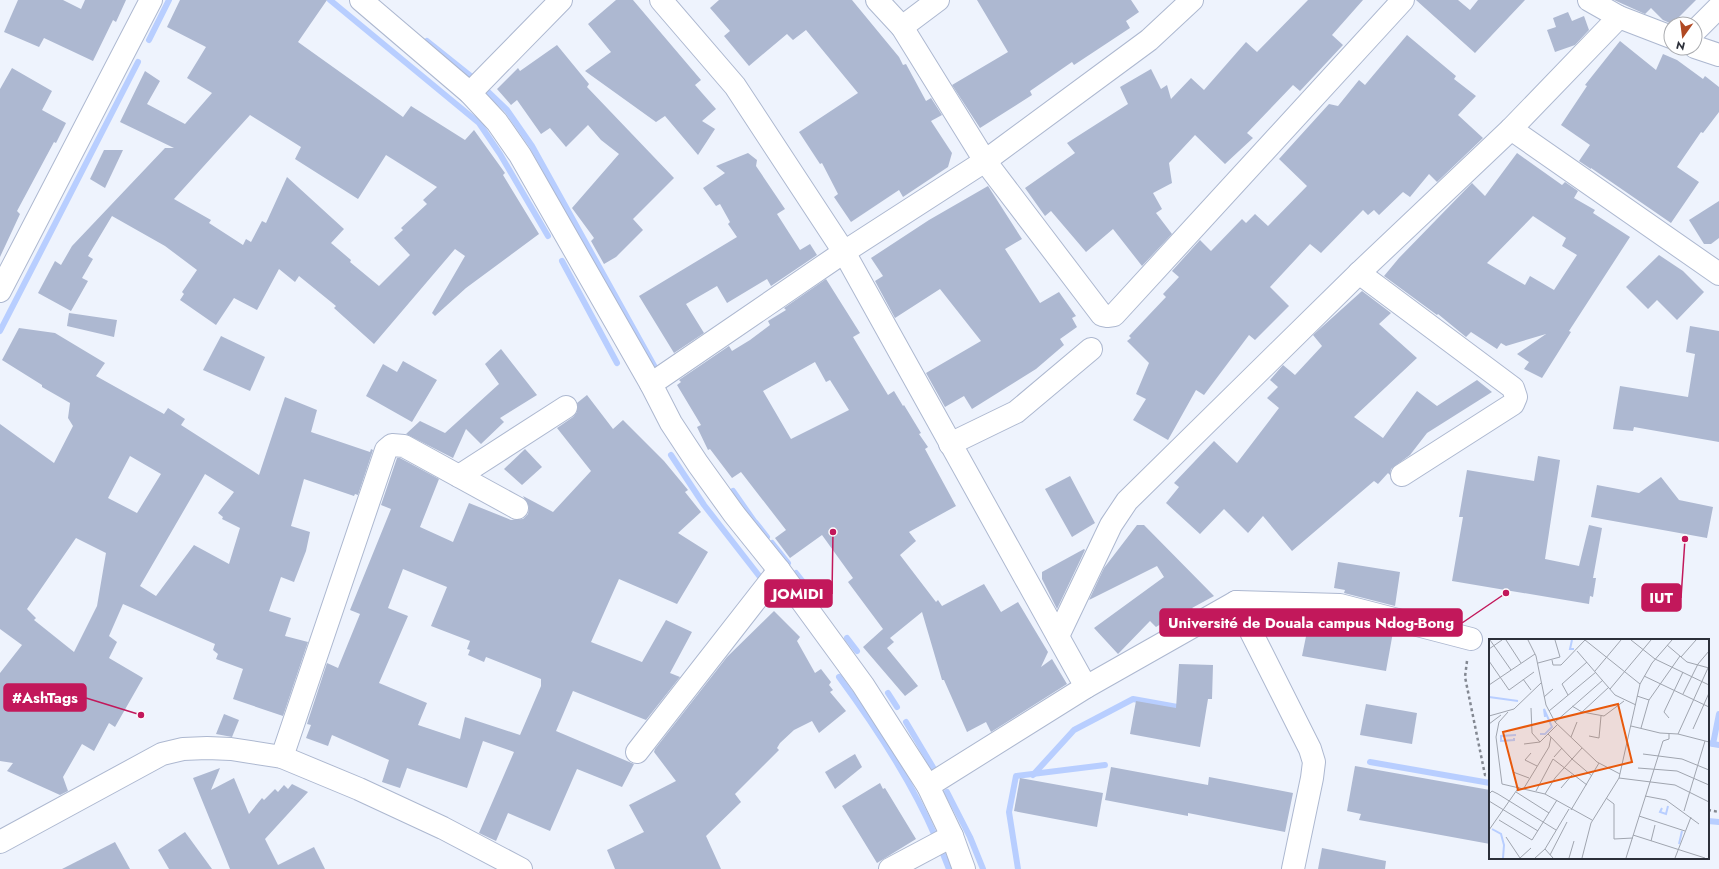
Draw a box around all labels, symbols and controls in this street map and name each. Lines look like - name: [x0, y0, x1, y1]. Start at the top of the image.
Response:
- north arrow: [1663, 16, 1703, 56]
- text: N: [1674, 37, 1687, 55]
- callout: JOMIDI: [765, 580, 832, 607]
- text: JOMIDI: [769, 583, 824, 605]
- callout: IUT: [1642, 584, 1681, 611]
- text: IUT: [1649, 587, 1673, 609]
- callout: Université de Douala campus Ndog-Bong: [1160, 609, 1462, 636]
- text: Université de Douala campus Ndog-Bong: [1168, 612, 1454, 634]
- inset map: [1489, 639, 1709, 859]
- callout: #AshTags: [4, 684, 86, 711]
- text: #AshTags: [12, 687, 78, 709]

